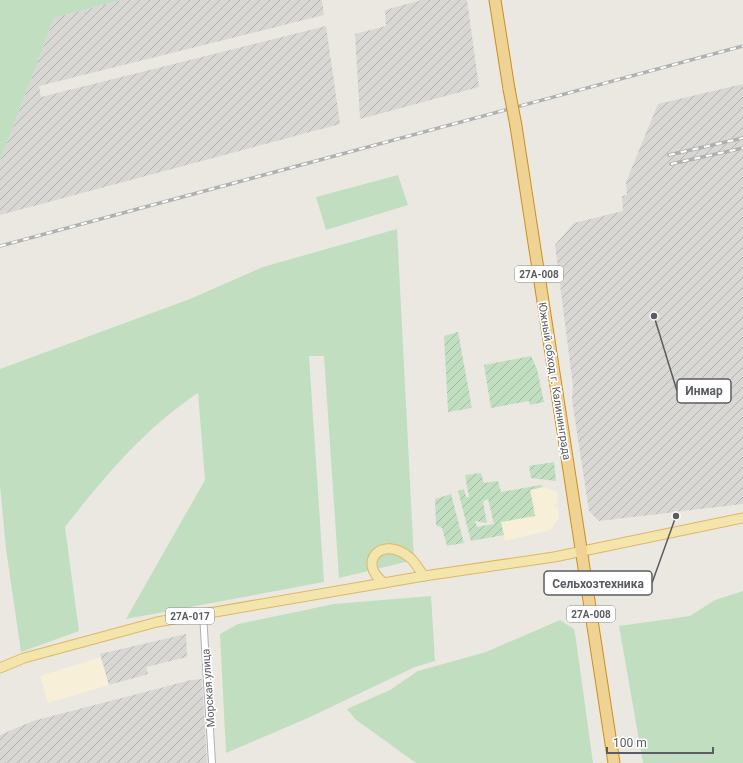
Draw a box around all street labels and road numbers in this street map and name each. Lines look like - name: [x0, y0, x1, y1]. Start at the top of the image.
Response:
- road number: 27А-008: [515, 266, 563, 282]
- street label: Южный обход г. Калининграда: [536, 301, 573, 461]
- road number: 27А-008: [567, 606, 615, 622]
- road number: 27А-017: [166, 608, 214, 624]
- street label: Морская улица: [199, 648, 218, 728]

